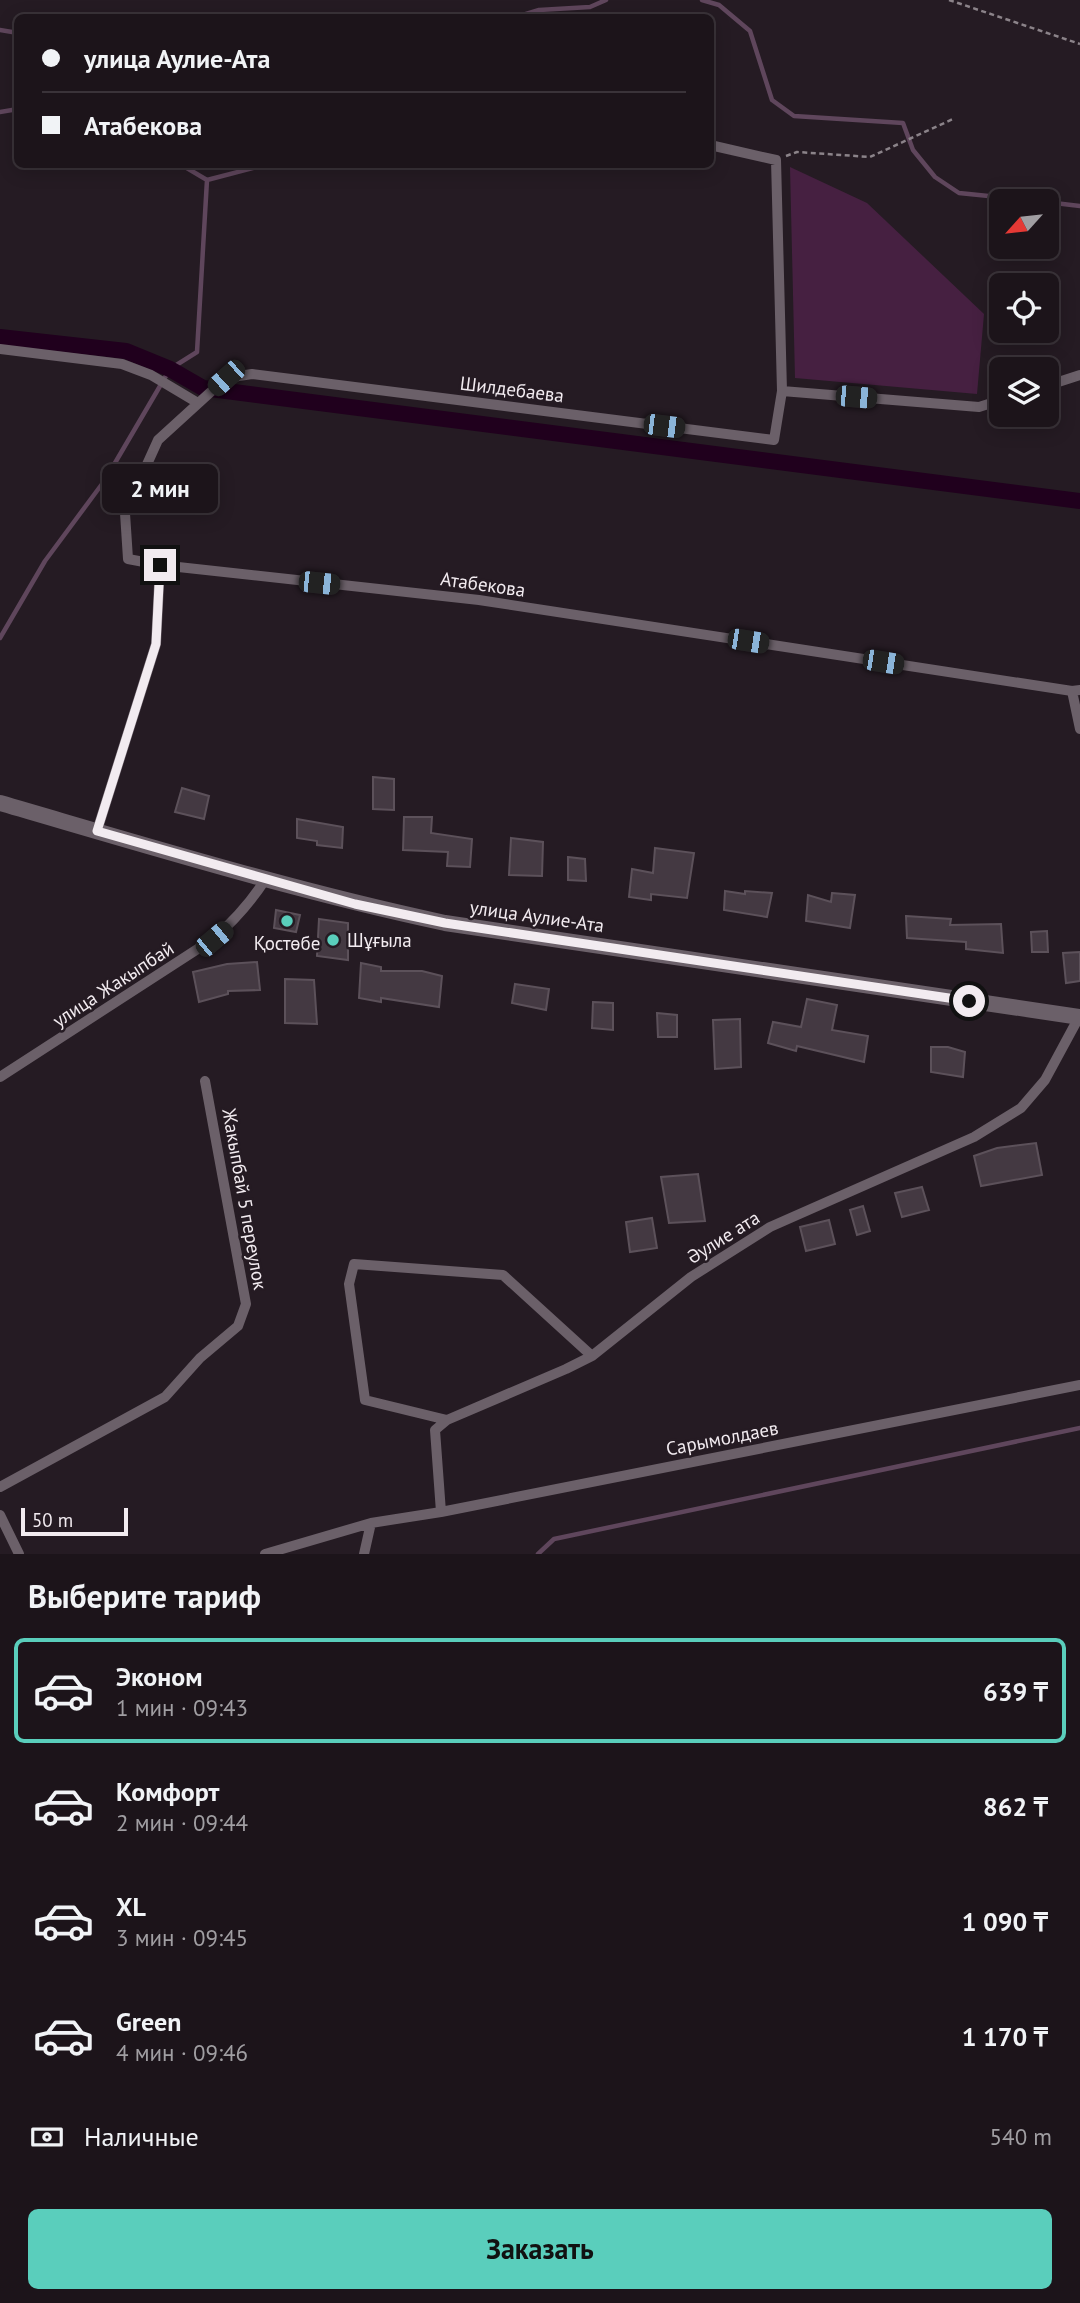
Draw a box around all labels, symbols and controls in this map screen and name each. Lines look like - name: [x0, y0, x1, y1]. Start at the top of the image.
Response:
- text: улица Аулие-Ата: [84, 42, 270, 75]
- text: Атабекова: [84, 109, 202, 142]
- north arrow: [989, 189, 1059, 259]
- map controls: [989, 189, 1059, 427]
- button: locate: [989, 273, 1059, 343]
- car: [204, 356, 249, 400]
- button: layers: [989, 357, 1059, 427]
- street label: Шилдебаева: [459, 371, 565, 407]
- car: [835, 385, 878, 409]
- car: [642, 413, 687, 439]
- callout: 2 мин: [102, 463, 218, 512]
- text: 2 мин: [130, 474, 190, 503]
- route end: [144, 549, 176, 581]
- street label: Атабекова: [439, 566, 527, 602]
- car: [298, 570, 341, 596]
- car: [726, 627, 771, 655]
- car: [861, 648, 906, 676]
- street label: улица Аулие-Ата: [468, 895, 606, 937]
- marker: Қостөбе: [279, 913, 295, 929]
- car: [192, 917, 237, 961]
- place label: Шұғыла: [347, 928, 412, 952]
- place label: Қостөбе: [254, 931, 320, 955]
- marker: Шұғыла: [325, 932, 341, 948]
- street label: улица Жакыпбай: [48, 936, 178, 1032]
- route start: [953, 985, 985, 1017]
- street label: Жакыпбай 5 переулок: [217, 1105, 273, 1292]
- street label: Әулие ата: [682, 1205, 764, 1269]
- street label: Сарымолдаев: [664, 1415, 780, 1461]
- scale bar: [21, 1505, 128, 1537]
- text: 50 m: [32, 1508, 73, 1532]
- text: Выберите тариф: [28, 1575, 261, 1617]
- icon: car: [32, 1659, 95, 1722]
- text: Эконом: [116, 1660, 203, 1693]
- text: 639 ₸: [983, 1675, 1048, 1708]
- text: 1 мин · 09:43: [116, 1693, 248, 1722]
- icon: car: [32, 1774, 95, 1837]
- text: Комфорт: [116, 1775, 219, 1808]
- text: 862 ₸: [983, 1790, 1048, 1823]
- text: 2 мин · 09:44: [116, 1808, 248, 1837]
- icon: car: [32, 1889, 95, 1952]
- text: XL: [116, 1890, 146, 1923]
- text: 1 090 ₸: [962, 1905, 1048, 1938]
- text: 3 мин · 09:45: [116, 1923, 248, 1952]
- icon: car: [32, 2004, 95, 2067]
- text: Green: [116, 2005, 181, 2038]
- text: 1 170 ₸: [962, 2020, 1048, 2053]
- text: 4 мин · 09:46: [116, 2038, 248, 2067]
- icon: cash: [28, 2118, 66, 2156]
- text: Наличные: [84, 2120, 199, 2153]
- text: 540 m: [990, 2122, 1052, 2151]
- button: Заказать: [28, 2209, 1052, 2289]

